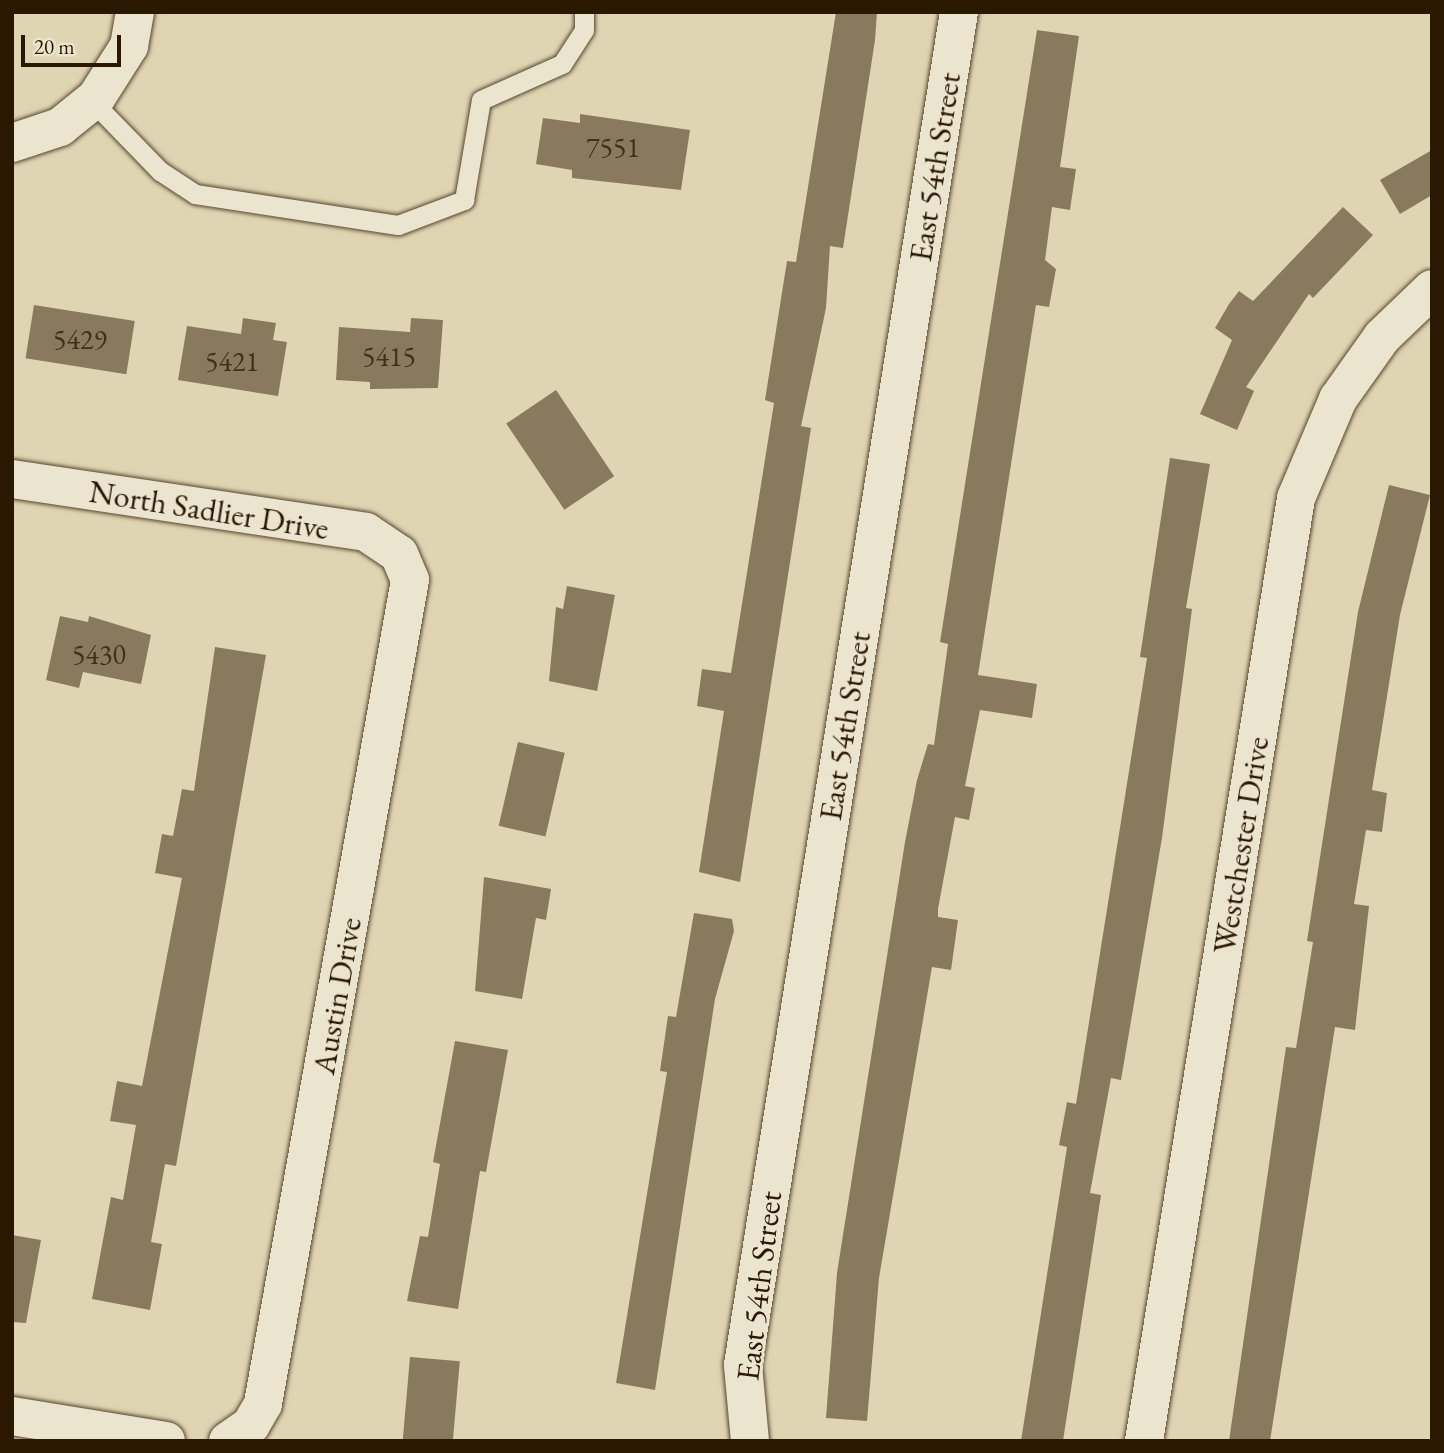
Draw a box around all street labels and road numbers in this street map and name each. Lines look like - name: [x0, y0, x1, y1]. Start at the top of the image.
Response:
- street label: East 54th Street: [901, 70, 969, 264]
- street label: North Sadlier Drive: [86, 472, 332, 548]
- street label: East 54th Street: [811, 629, 879, 823]
- street label: Westchester Drive: [1205, 734, 1277, 956]
- street label: Austin Drive: [304, 914, 370, 1078]
- street label: East 54th Street: [728, 1189, 790, 1383]

